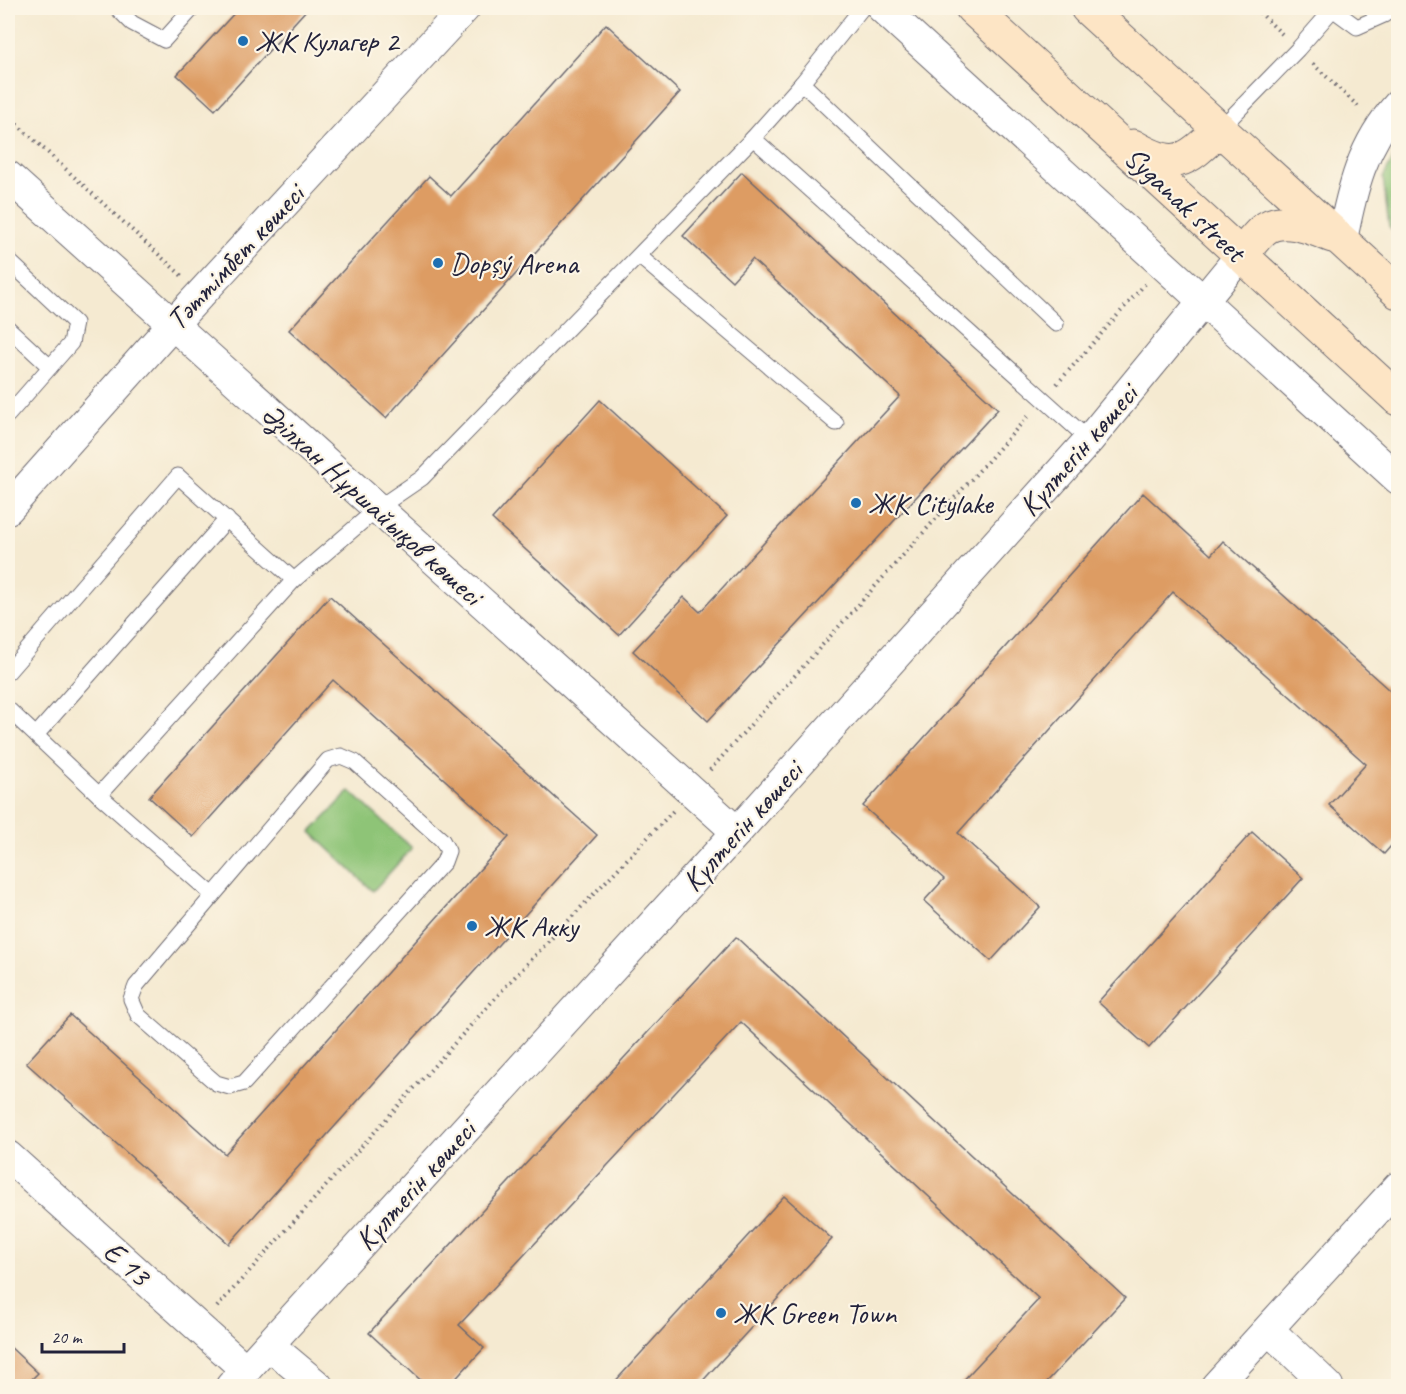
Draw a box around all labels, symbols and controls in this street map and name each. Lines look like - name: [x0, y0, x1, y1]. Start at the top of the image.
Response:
- place label: ЖК Кулагер 2: [255, 22, 401, 60]
- marker: ЖК Кулагер 2: [236, 34, 250, 48]
- street label: Syganak street: [1116, 138, 1256, 272]
- street label: Тәттімбет көшесі: [158, 174, 314, 338]
- place label: Dopșý Arena: [450, 244, 580, 282]
- marker: Dopșý Arena: [431, 256, 445, 270]
- street label: Күлтегін көшесі: [1010, 373, 1148, 524]
- street label: Әзілхан Нұршайықов көшесі: [253, 395, 493, 616]
- place label: ЖК Citylake: [868, 484, 995, 522]
- marker: ЖК Citylake: [849, 496, 863, 510]
- street label: Күлтегін көшесі: [673, 750, 813, 899]
- place label: ЖК Акку: [484, 907, 581, 945]
- marker: ЖК Акку: [465, 919, 479, 933]
- street label: Күлтегін көшесі: [346, 1109, 486, 1258]
- street label: E 13: [96, 1232, 160, 1296]
- place label: ЖК Green Town: [733, 1294, 898, 1332]
- marker: ЖК Green Town: [714, 1306, 728, 1320]
- scale bar: [42, 1316, 124, 1354]
- text: 20 m: [51, 1326, 84, 1348]

